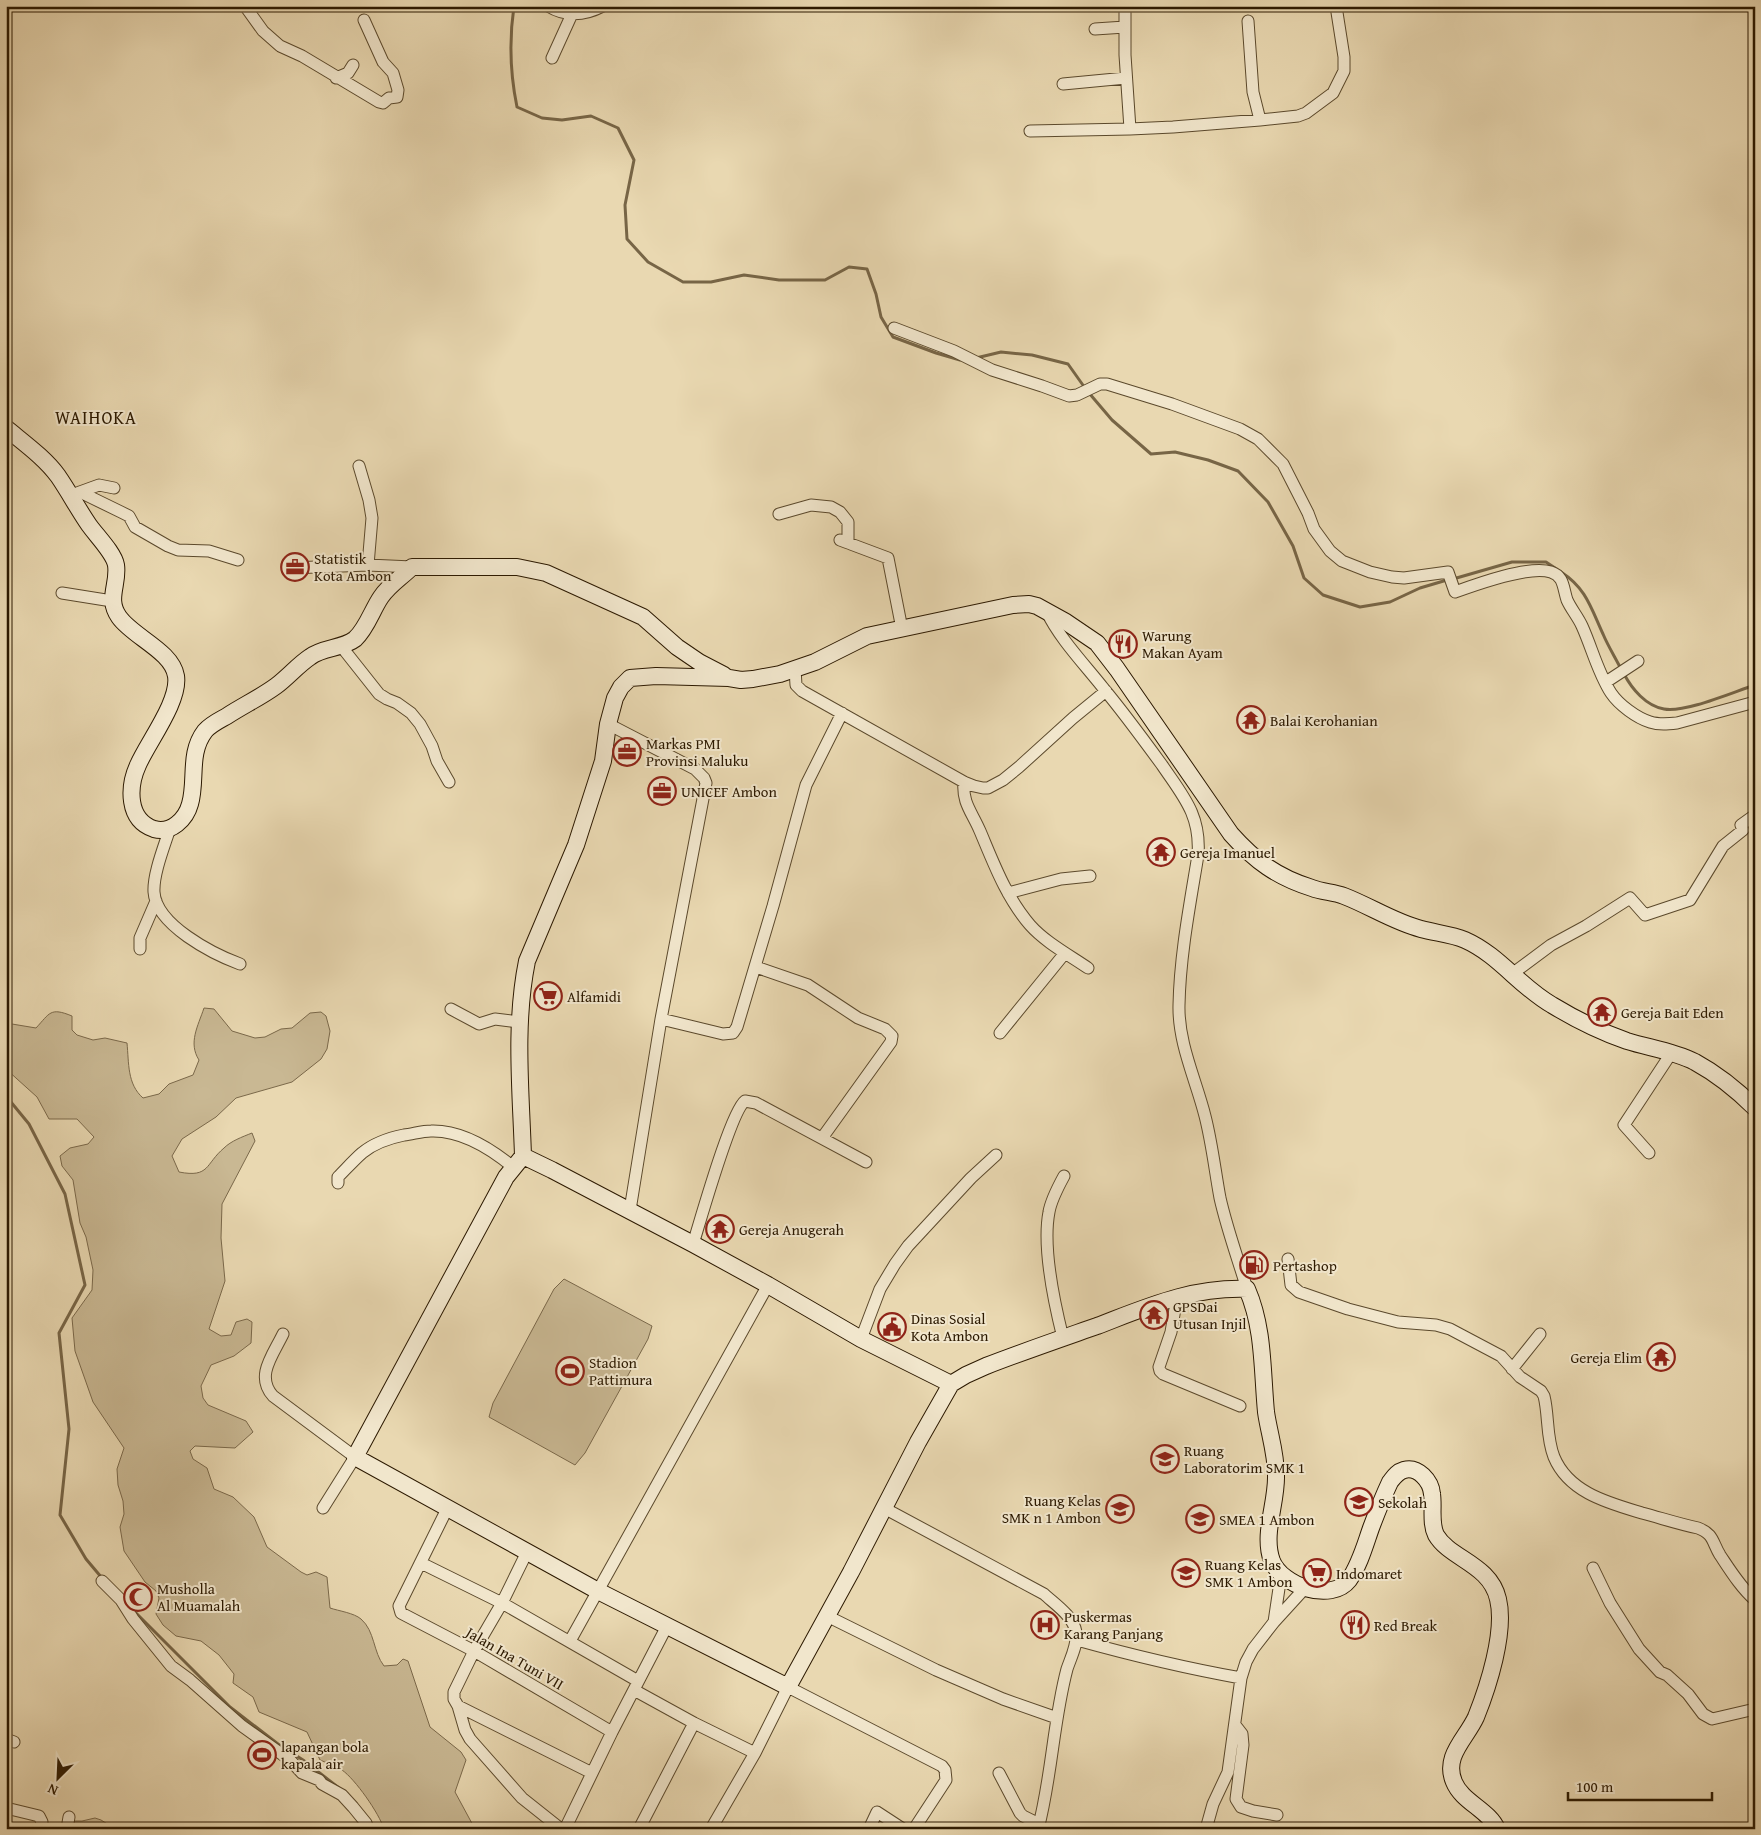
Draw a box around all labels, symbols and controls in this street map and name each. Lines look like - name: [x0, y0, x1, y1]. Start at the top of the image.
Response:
- district label: WAIHOKA: [55, 404, 137, 431]
- place label: Statistik Kota Ambon: [314, 548, 392, 586]
- office icon: Statistik Kota Ambon: [280, 552, 310, 582]
- place label: Warung Makan Ayam: [1142, 625, 1224, 663]
- restaurant icon: Warung Makan Ayam: [1108, 629, 1138, 659]
- temple icon: Balai Kerohanian: [1236, 705, 1266, 735]
- place label: Balai Kerohanian: [1270, 710, 1378, 731]
- place label: Markas PMI Provinsi Maluku: [646, 733, 749, 771]
- office icon: Markas PMI Provinsi Maluku: [612, 737, 642, 767]
- office icon: UNICEF Ambon: [647, 776, 677, 806]
- place label: UNICEF Ambon: [681, 781, 777, 802]
- temple icon: Gereja Imanuel: [1146, 837, 1176, 867]
- place label: Gereja Imanuel: [1180, 842, 1275, 863]
- supermarket icon: Alfamidi: [533, 981, 563, 1011]
- place label: Alfamidi: [567, 986, 621, 1007]
- temple icon: Gereja Bait Eden: [1587, 997, 1617, 1027]
- place label: Gereja Bait Eden: [1621, 1002, 1724, 1023]
- temple icon: Gereja Anugerah: [705, 1214, 735, 1244]
- place label: Gereja Anugerah: [739, 1219, 845, 1240]
- fuel station icon: Pertashop: [1239, 1250, 1269, 1280]
- place label: Pertashop: [1273, 1255, 1337, 1276]
- place label: GPSDai Utusan Injil: [1173, 1296, 1247, 1334]
- temple icon: GPSDai Utusan Injil: [1139, 1300, 1169, 1330]
- place label: Dinas Sosial Kota Ambon: [911, 1308, 989, 1346]
- public building icon: Dinas Sosial Kota Ambon: [877, 1312, 907, 1342]
- temple icon: Gereja Elim: [1646, 1342, 1676, 1372]
- place label: Gereja Elim: [1570, 1347, 1643, 1368]
- place label: Stadion Pattimura: [589, 1352, 652, 1390]
- sports icon: Stadion Pattimura: [555, 1356, 585, 1386]
- place label: Ruang Laboratorim SMK 1: [1184, 1440, 1305, 1478]
- school or university icon: Ruang Laboratorim SMK 1: [1150, 1444, 1180, 1474]
- school or university icon: Sekolah: [1344, 1487, 1374, 1517]
- place label: Ruang Kelas SMK n 1 Ambon: [1002, 1490, 1102, 1528]
- place label: Sekolah: [1378, 1492, 1428, 1513]
- school or university icon: Ruang Kelas SMK n 1 Ambon: [1105, 1494, 1135, 1524]
- school or university icon: SMEA 1 Ambon: [1185, 1504, 1215, 1534]
- place label: SMEA 1 Ambon: [1219, 1509, 1315, 1530]
- place label: Ruang Kelas SMK 1 Ambon: [1205, 1554, 1293, 1592]
- school or university icon: Ruang Kelas SMK 1 Ambon: [1171, 1558, 1201, 1588]
- supermarket icon: Indomaret: [1302, 1558, 1332, 1588]
- place label: Indomaret: [1336, 1563, 1403, 1584]
- place label: Musholla Al Muamalah: [157, 1578, 241, 1616]
- mosque icon: Musholla Al Muamalah: [123, 1582, 153, 1612]
- place label: Puskermas Karang Panjang: [1064, 1606, 1163, 1644]
- hospital icon: Puskermas Karang Panjang: [1030, 1610, 1060, 1640]
- restaurant icon: Red Break: [1340, 1610, 1370, 1640]
- place label: Red Break: [1374, 1615, 1438, 1636]
- street label: Jalan Ina Tuni VII: [460, 1620, 568, 1695]
- place label: lapangan bola kapala air: [281, 1736, 369, 1774]
- sports icon: lapangan bola kapala air: [247, 1740, 277, 1770]
- north arrow: [32, 1752, 82, 1802]
- scale bar: [1568, 1770, 1712, 1802]
- text: 100 m: [1576, 1776, 1614, 1797]
- text: N: [44, 1779, 61, 1801]

